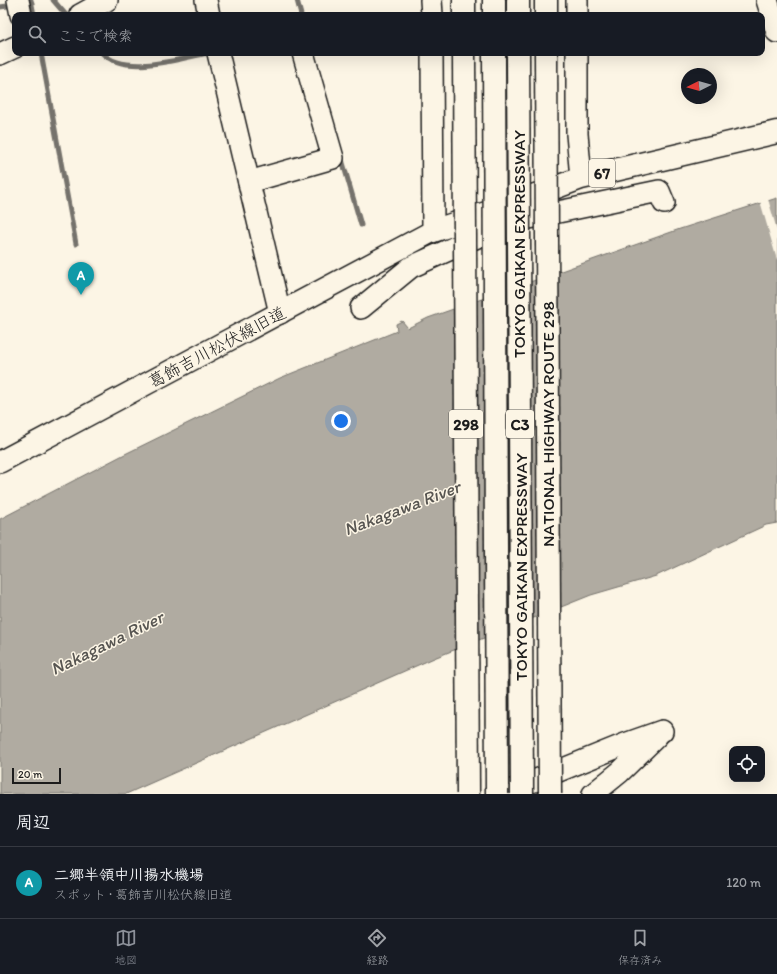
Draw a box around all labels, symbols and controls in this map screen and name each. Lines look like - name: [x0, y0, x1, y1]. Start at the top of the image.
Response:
- search box: [12, 12, 765, 56]
- icon: search: [26, 23, 48, 45]
- text: ここで検索: [58, 27, 133, 45]
- north arrow: [681, 68, 717, 104]
- street label: TOKYO GAIKAN EXPRESSWAY: [509, 130, 529, 358]
- road number: 67: [589, 159, 615, 187]
- pin: A: [68, 262, 94, 295]
- street label: NATIONAL HIGHWAY ROUTE 298: [538, 301, 558, 547]
- street label: 葛飾吉川松伏線旧道: [145, 302, 289, 392]
- road number: 298: [449, 410, 483, 438]
- road number: C3: [506, 410, 534, 438]
- your location: [331, 411, 351, 431]
- street label: TOKYO GAIKAN EXPRESSWAY: [511, 453, 531, 681]
- water label: Nakagawa River: [341, 475, 465, 540]
- water label: Nakagawa River: [47, 605, 169, 680]
- map controls: [729, 746, 765, 782]
- button: locate: [729, 746, 765, 782]
- scale bar: [12, 766, 61, 785]
- text: 20 m: [18, 768, 42, 781]
- text: 周辺: [16, 812, 50, 832]
- text: 二郷半領中川揚水機場: [54, 866, 204, 884]
- text: A: [25, 875, 33, 890]
- text: 120 m: [726, 875, 761, 890]
- text: スポット · 葛飾吉川松伏線旧道: [54, 887, 232, 902]
- tab: 地図: [115, 927, 137, 967]
- tab: 経路: [366, 927, 388, 967]
- tab: 保存済み: [618, 927, 662, 967]

